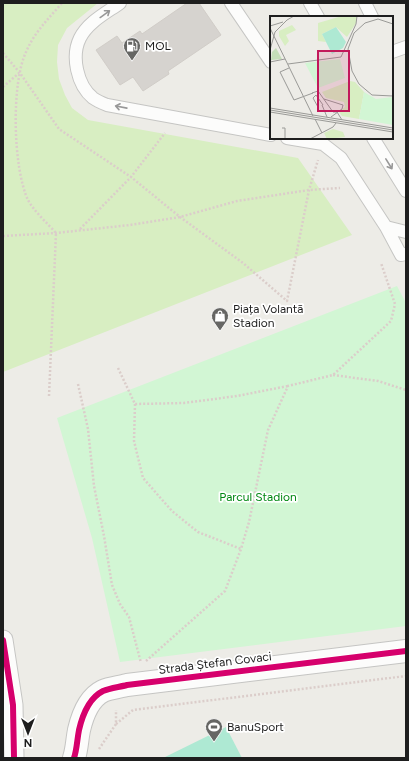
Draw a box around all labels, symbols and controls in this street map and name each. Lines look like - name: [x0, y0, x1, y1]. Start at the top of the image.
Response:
- one-way arrow: [99, 10, 110, 18]
- inset map: [270, 16, 393, 139]
- fuel station icon: MOL: [122, 36, 142, 61]
- place label: MOL: [145, 39, 171, 53]
- one-way arrow: [114, 103, 127, 111]
- one-way arrow: [385, 159, 394, 170]
- place label: Piața Volantă Stadion: [233, 302, 303, 330]
- shop icon: Piața Volantă Stadion: [210, 306, 230, 331]
- park label: Parcul Stadion: [219, 490, 297, 504]
- street label: Strada Ștefan Covaci: [158, 649, 272, 677]
- north arrow: [8, 713, 48, 753]
- sports icon: BanuSport: [204, 717, 224, 742]
- place label: BanuSport: [227, 720, 284, 734]
- text: N: [24, 736, 32, 749]

